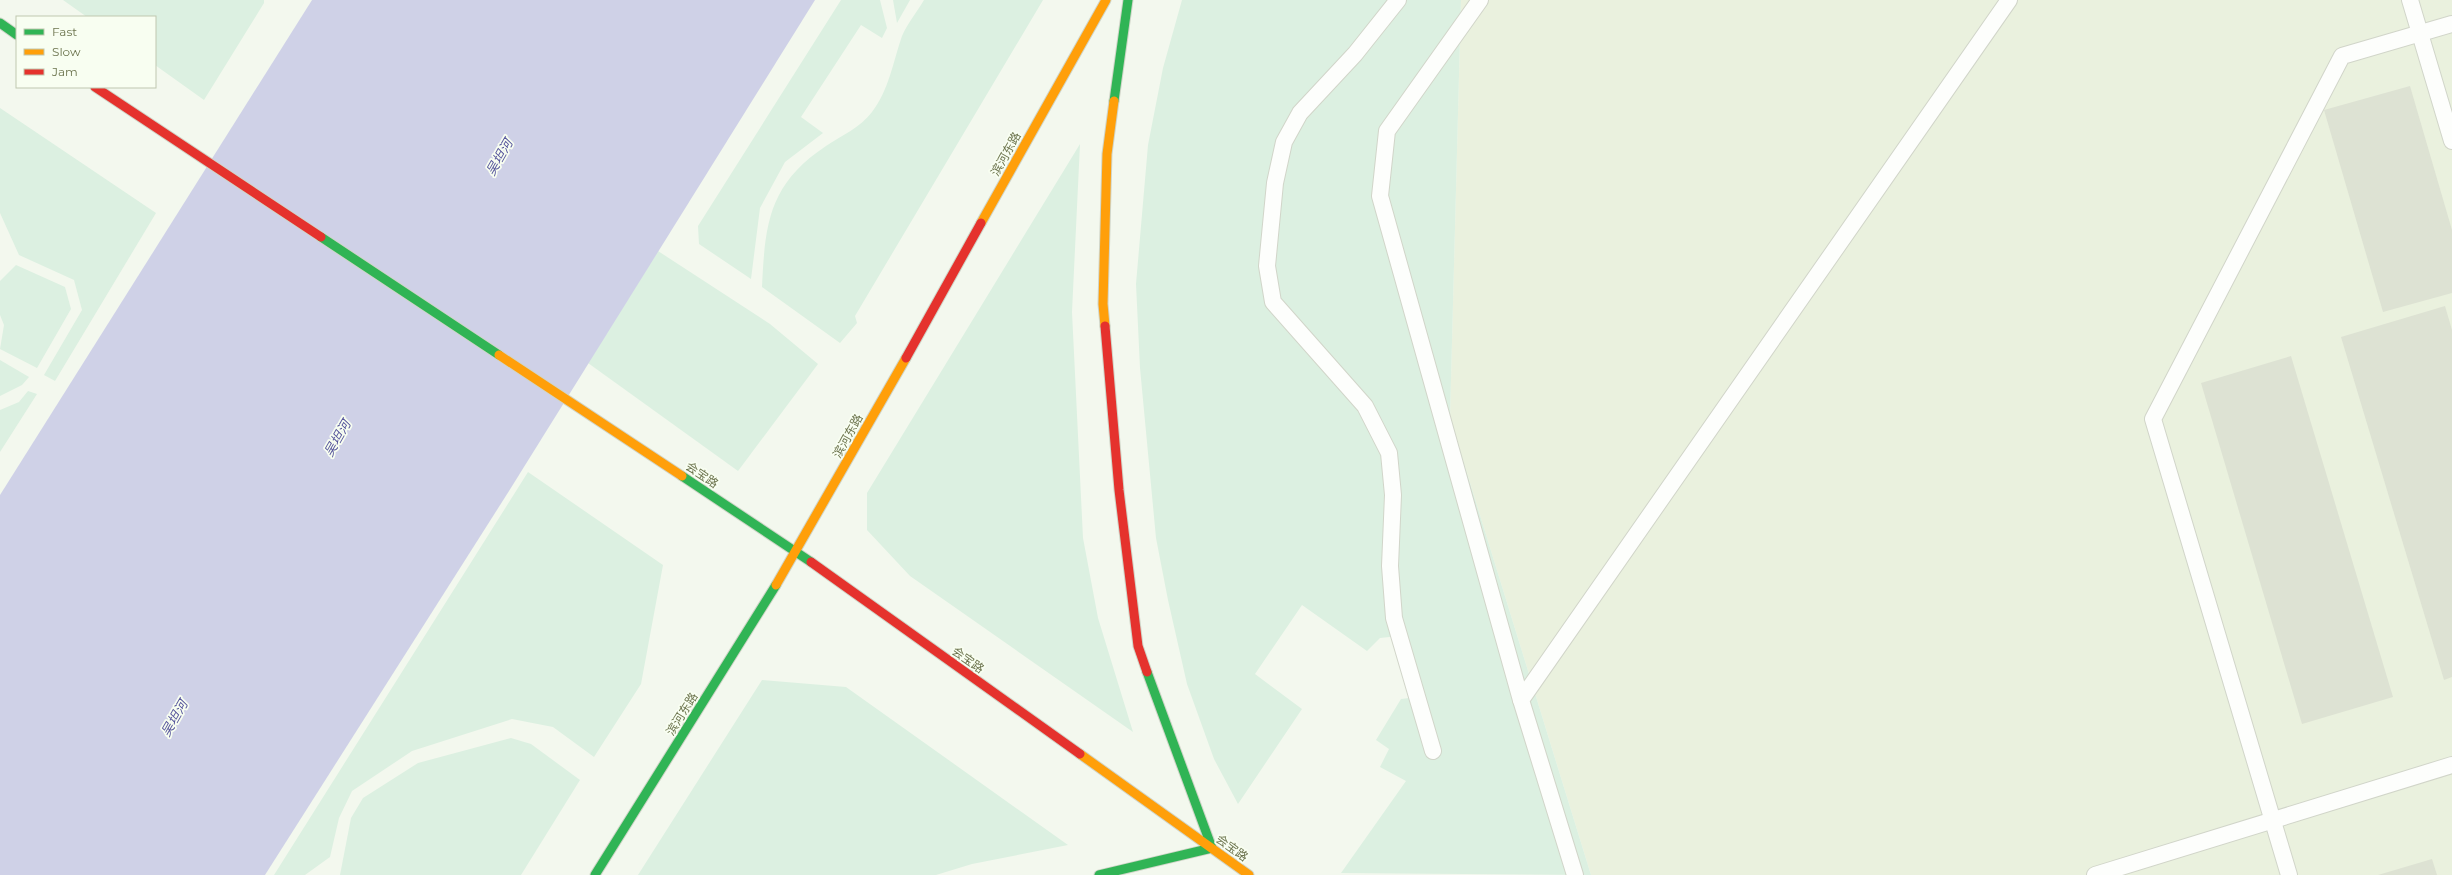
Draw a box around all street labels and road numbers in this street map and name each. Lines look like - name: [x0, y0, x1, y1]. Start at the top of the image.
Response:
- street label: 滨河东路: [987, 129, 1024, 178]
- street label: 滨河东路: [829, 411, 866, 460]
- street label: 会宝路: [683, 458, 721, 491]
- street label: 会宝路: [949, 643, 987, 676]
- street label: 滨河东路: [662, 689, 701, 738]
- street label: 会宝路: [1213, 831, 1251, 864]

